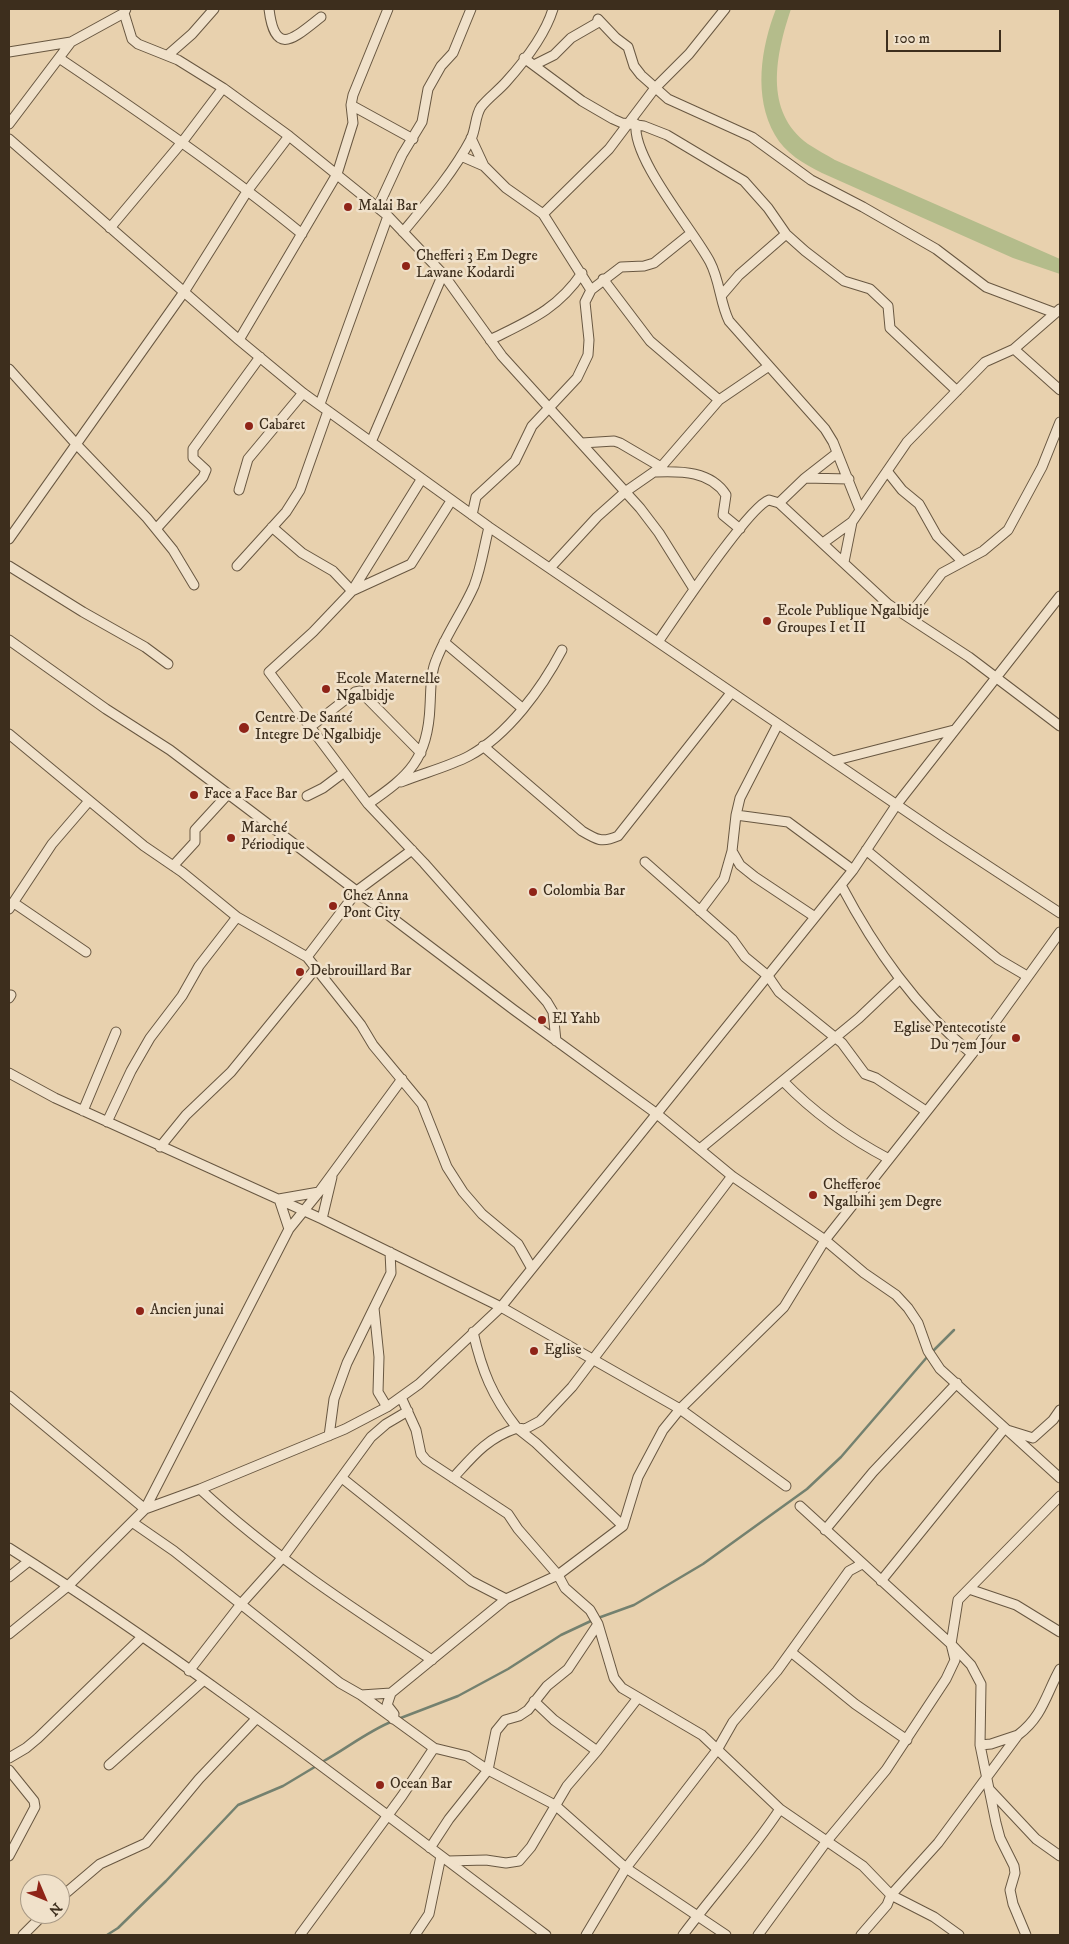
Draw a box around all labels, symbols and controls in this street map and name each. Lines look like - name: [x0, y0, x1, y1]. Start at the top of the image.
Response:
- scale bar: [889, 20, 1004, 52]
- text: 100 m: [894, 29, 930, 48]
- place label: Malai Bar: [358, 198, 417, 216]
- marker: Malai Bar: [342, 201, 354, 213]
- place label: Chefferi 3 Em Degre Lawane Kodardi: [416, 248, 538, 283]
- marker: Chefferi 3 Em Degre Lawane Kodardi: [400, 260, 412, 272]
- place label: Cabaret: [259, 417, 305, 435]
- marker: Cabaret: [243, 420, 255, 432]
- place label: Ecole Publique Ngalbidje Groupes I et II: [777, 603, 929, 638]
- marker: Ecole Publique Ngalbidje Groupes I et II: [761, 615, 773, 627]
- place label: Ecole Maternelle Ngalbidje: [336, 671, 440, 706]
- marker: Ecole Maternelle Ngalbidje: [320, 683, 332, 695]
- place label: Centre De Santé Integre De Ngalbidje: [255, 710, 381, 745]
- marker: Centre De Santé Integre De Ngalbidje: [237, 721, 251, 735]
- place label: Face a Face Bar: [204, 786, 297, 804]
- marker: Face a Face Bar: [188, 789, 200, 801]
- place label: Marché Périodique: [241, 820, 305, 855]
- marker: Marché Périodique: [225, 832, 237, 844]
- place label: Colombia Bar: [543, 883, 625, 901]
- marker: Colombia Bar: [527, 886, 539, 898]
- place label: Chez Anna Pont City: [343, 888, 408, 923]
- marker: Chez Anna Pont City: [327, 900, 339, 912]
- place label: Debrouillard Bar: [310, 963, 411, 981]
- marker: Debrouillard Bar: [294, 966, 306, 978]
- place label: El Yahb: [552, 1011, 600, 1029]
- marker: El Yahb: [536, 1014, 548, 1026]
- place label: Eglise Pentecotiste Du 7em Jour: [893, 1020, 1006, 1055]
- marker: Eglise Pentecotiste Du 7em Jour: [1010, 1032, 1022, 1044]
- place label: Chefferoe Ngalbihi 3em Degre: [823, 1177, 942, 1212]
- marker: Chefferoe Ngalbihi 3em Degre: [807, 1189, 819, 1201]
- place label: Ancien junai: [150, 1302, 224, 1320]
- marker: Ancien junai: [134, 1305, 146, 1317]
- place label: Eglise: [544, 1342, 582, 1360]
- marker: Eglise: [528, 1345, 540, 1357]
- place label: Ocean Bar: [390, 1776, 452, 1794]
- marker: Ocean Bar: [374, 1779, 386, 1791]
- north arrow: [20, 1874, 70, 1924]
- text: N: [44, 1898, 65, 1919]

